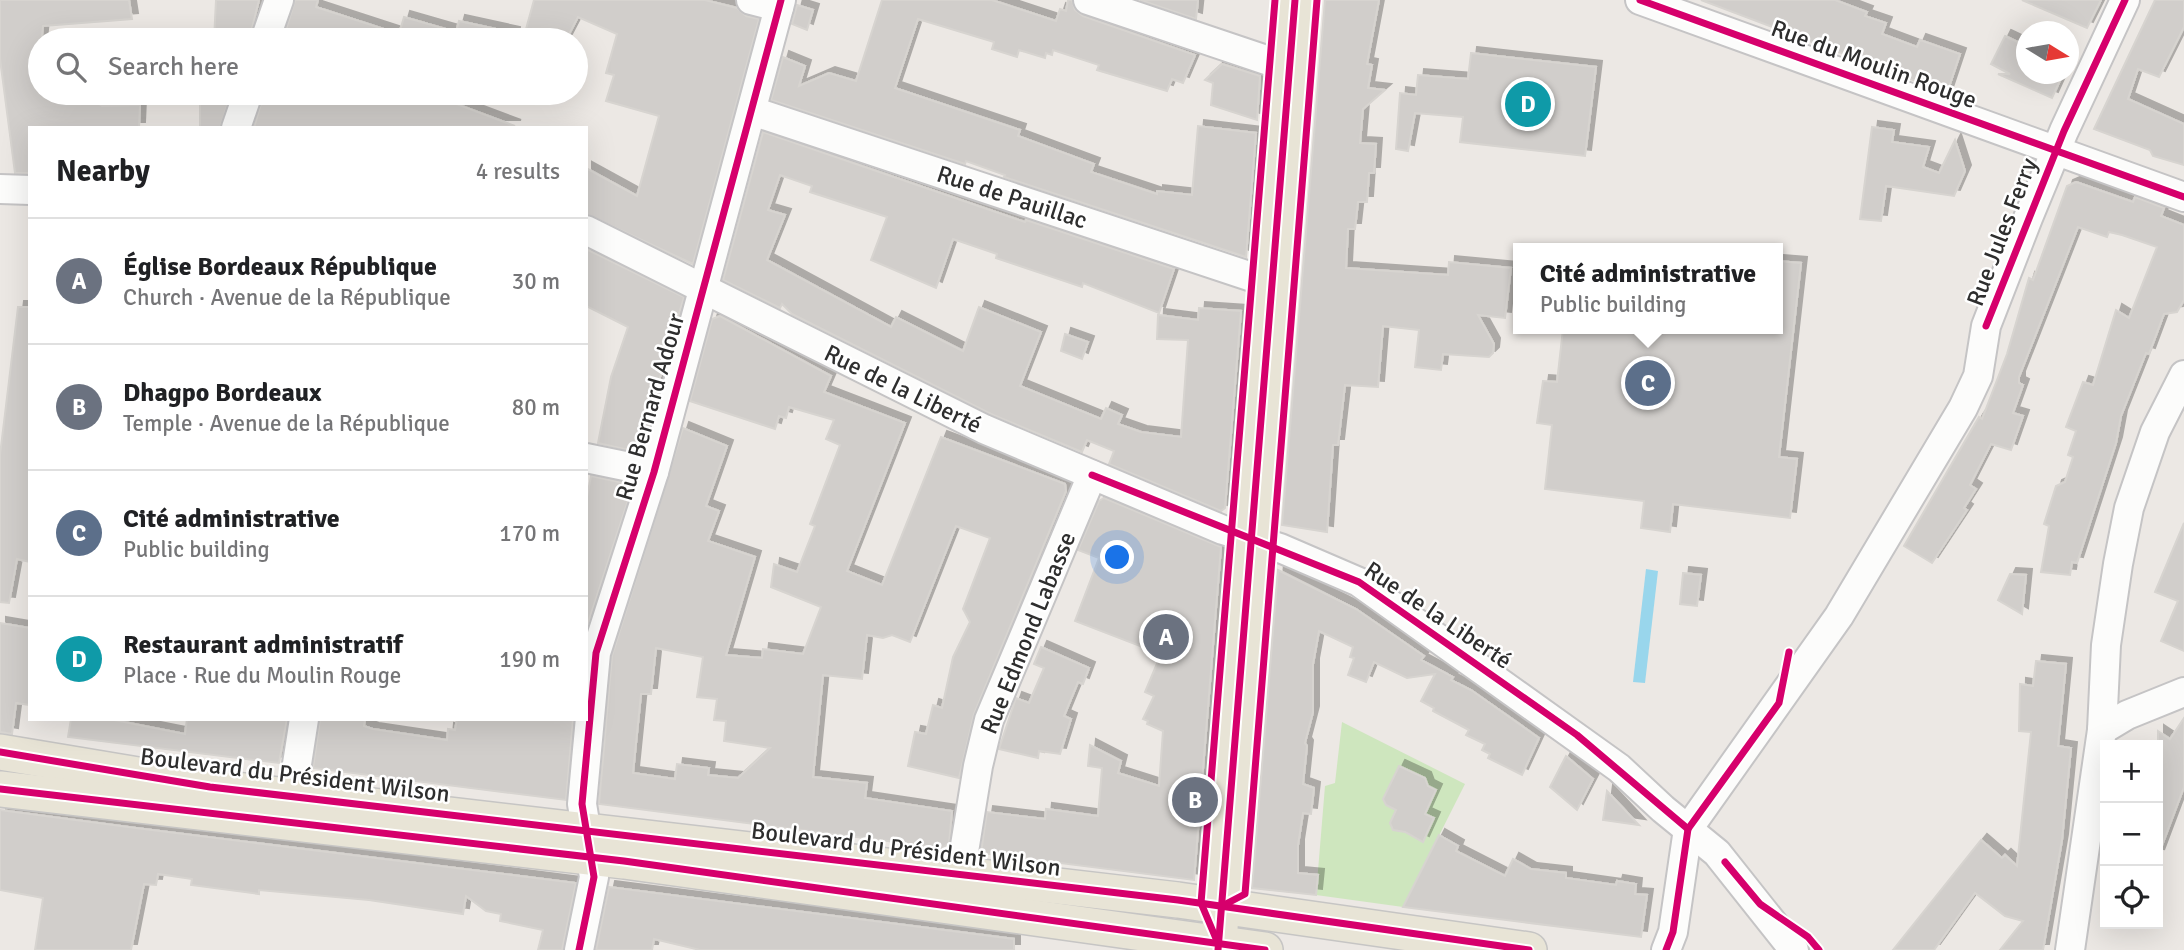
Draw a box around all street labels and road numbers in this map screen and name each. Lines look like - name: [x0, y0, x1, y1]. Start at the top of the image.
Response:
- street label: Rue du Moulin Rouge: [1767, 13, 1981, 115]
- street label: Rue Jules Ferry: [1960, 154, 2044, 310]
- street label: Rue de Pauillac: [933, 159, 1091, 235]
- street label: Rue Bernard Adour: [609, 310, 691, 504]
- street label: Rue de la Liberté: [819, 338, 987, 440]
- street label: Rue Edmond Labasse: [974, 528, 1082, 738]
- street label: Rue de la Liberté: [1358, 555, 1518, 675]
- street label: Boulevard du Président Wilson: [138, 741, 452, 809]
- street label: Boulevard du Président Wilson: [749, 815, 1063, 883]

